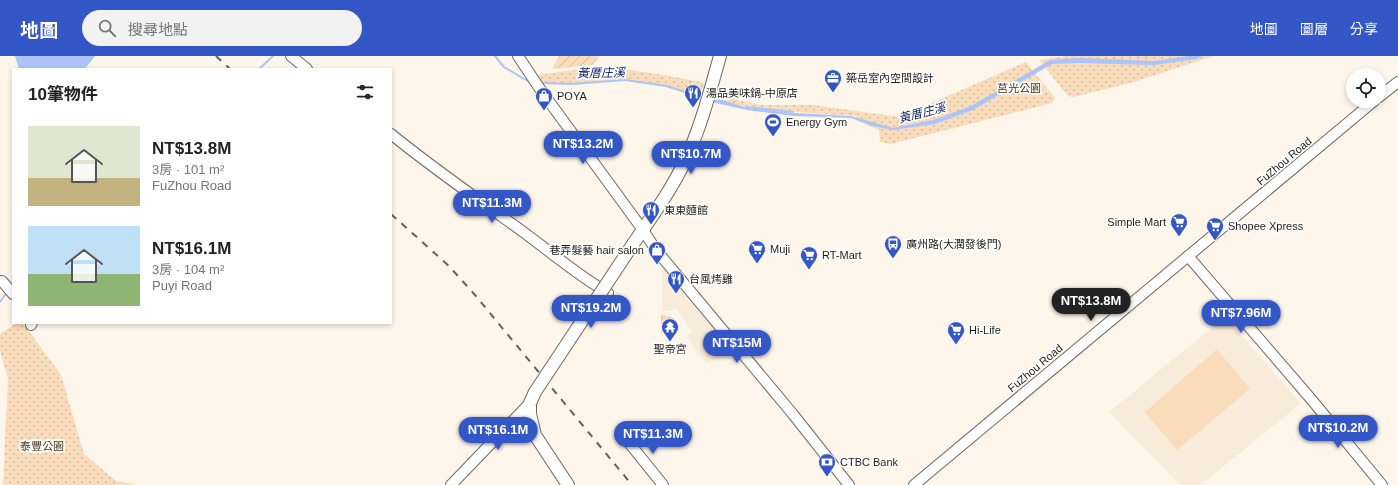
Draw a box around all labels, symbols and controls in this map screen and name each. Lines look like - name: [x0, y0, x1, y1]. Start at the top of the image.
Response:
- search box: [82, 10, 362, 46]
- icon: search: [96, 17, 118, 39]
- text: 地圖: [20, 20, 58, 41]
- text: 搜尋地點: [128, 21, 188, 38]
- text: 地圖: [1250, 21, 1278, 37]
- text: 圖層: [1300, 21, 1328, 37]
- text: 分享: [1350, 21, 1378, 37]
- water label: 黃厝庄溪: [577, 66, 627, 80]
- office icon: 築岳室內空間設計: [823, 68, 843, 93]
- map controls: [1346, 68, 1386, 108]
- button: locate: [1346, 68, 1386, 108]
- place label: 築岳室內空間設計: [846, 72, 934, 84]
- icon: filters: [354, 81, 376, 103]
- park label: 莒光公園: [997, 82, 1041, 94]
- restaurant icon: 湯品美味鍋-中原店: [683, 83, 703, 108]
- text: 10筆物件: [28, 85, 98, 104]
- shop icon: POYA: [534, 86, 554, 111]
- place label: 湯品美味鍋-中原店: [706, 87, 798, 99]
- place label: POYA: [557, 90, 587, 102]
- water label: 黃厝庄溪: [897, 100, 949, 126]
- sports icon: Energy Gym: [763, 112, 783, 137]
- place label: Energy Gym: [786, 116, 847, 128]
- pin: NT$13.2M: [542, 131, 624, 165]
- street label: FuZhou Road: [1254, 135, 1314, 187]
- text: NT$13.2M: [553, 136, 613, 151]
- text: NT$13.8M: [152, 139, 231, 158]
- pin: NT$10.7M: [650, 141, 732, 175]
- icon: home: [60, 142, 108, 190]
- text: NT$10.7M: [661, 146, 721, 161]
- text: 3房 · 101 m²: [152, 162, 224, 177]
- text: FuZhou Road: [152, 178, 232, 193]
- pin: NT$11.3M: [451, 190, 533, 224]
- text: NT$11.3M: [462, 195, 522, 210]
- restaurant icon: 東東麵館: [641, 200, 661, 225]
- place label: 東東麵館: [664, 204, 708, 216]
- supermarket icon: Simple Mart: [1169, 212, 1189, 237]
- place label: Simple Mart: [1107, 216, 1166, 228]
- supermarket icon: Shopee Xpress: [1205, 216, 1225, 241]
- place label: Shopee Xpress: [1228, 220, 1304, 232]
- bus stop icon: 廣州路(大潤發後門): [883, 234, 903, 259]
- place label: 廣州路(大潤發後門): [906, 238, 1001, 250]
- text: NT$16.1M: [152, 239, 231, 258]
- supermarket icon: Muji: [747, 239, 767, 264]
- shop icon: 巷弄髮藝 hair salon: [647, 240, 667, 265]
- icon: home: [60, 242, 108, 290]
- place label: Muji: [770, 243, 790, 255]
- place label: 巷弄髮藝 hair salon: [549, 244, 644, 256]
- supermarket icon: RT-Mart: [799, 245, 819, 270]
- place label: RT-Mart: [822, 249, 862, 261]
- text: 3房 · 104 m²: [152, 262, 224, 277]
- restaurant icon: 台風烤雞: [666, 269, 686, 294]
- place label: 台風烤雞: [689, 273, 733, 285]
- text: Puyi Road: [152, 278, 212, 293]
- pin: NT$13.8M: [1050, 288, 1132, 322]
- text: NT$13.8M: [1061, 293, 1121, 308]
- pin: NT$19.2M: [550, 295, 632, 329]
- text: NT$19.2M: [561, 300, 621, 315]
- pin: NT$7.96M: [1200, 300, 1282, 334]
- text: NT$7.96M: [1211, 305, 1271, 320]
- temple icon: 聖帝宮: [660, 317, 680, 342]
- supermarket icon: Hi-Life: [946, 320, 966, 345]
- place label: Hi-Life: [969, 324, 1001, 336]
- pin: NT$15M: [704, 330, 770, 364]
- text: NT$15M: [712, 335, 762, 350]
- street label: FuZhou Road: [1005, 342, 1065, 394]
- place label: 聖帝宮: [654, 343, 687, 355]
- pin: NT$10.2M: [1297, 415, 1379, 449]
- pin: NT$16.1M: [457, 417, 539, 451]
- text: NT$10.2M: [1308, 420, 1368, 435]
- pin: NT$11.3M: [612, 421, 694, 455]
- text: NT$16.1M: [468, 422, 528, 437]
- text: NT$11.3M: [623, 426, 683, 441]
- park label: 泰豐公園: [20, 440, 64, 452]
- bank icon: CTBC Bank: [817, 452, 837, 477]
- place label: CTBC Bank: [840, 456, 899, 468]

